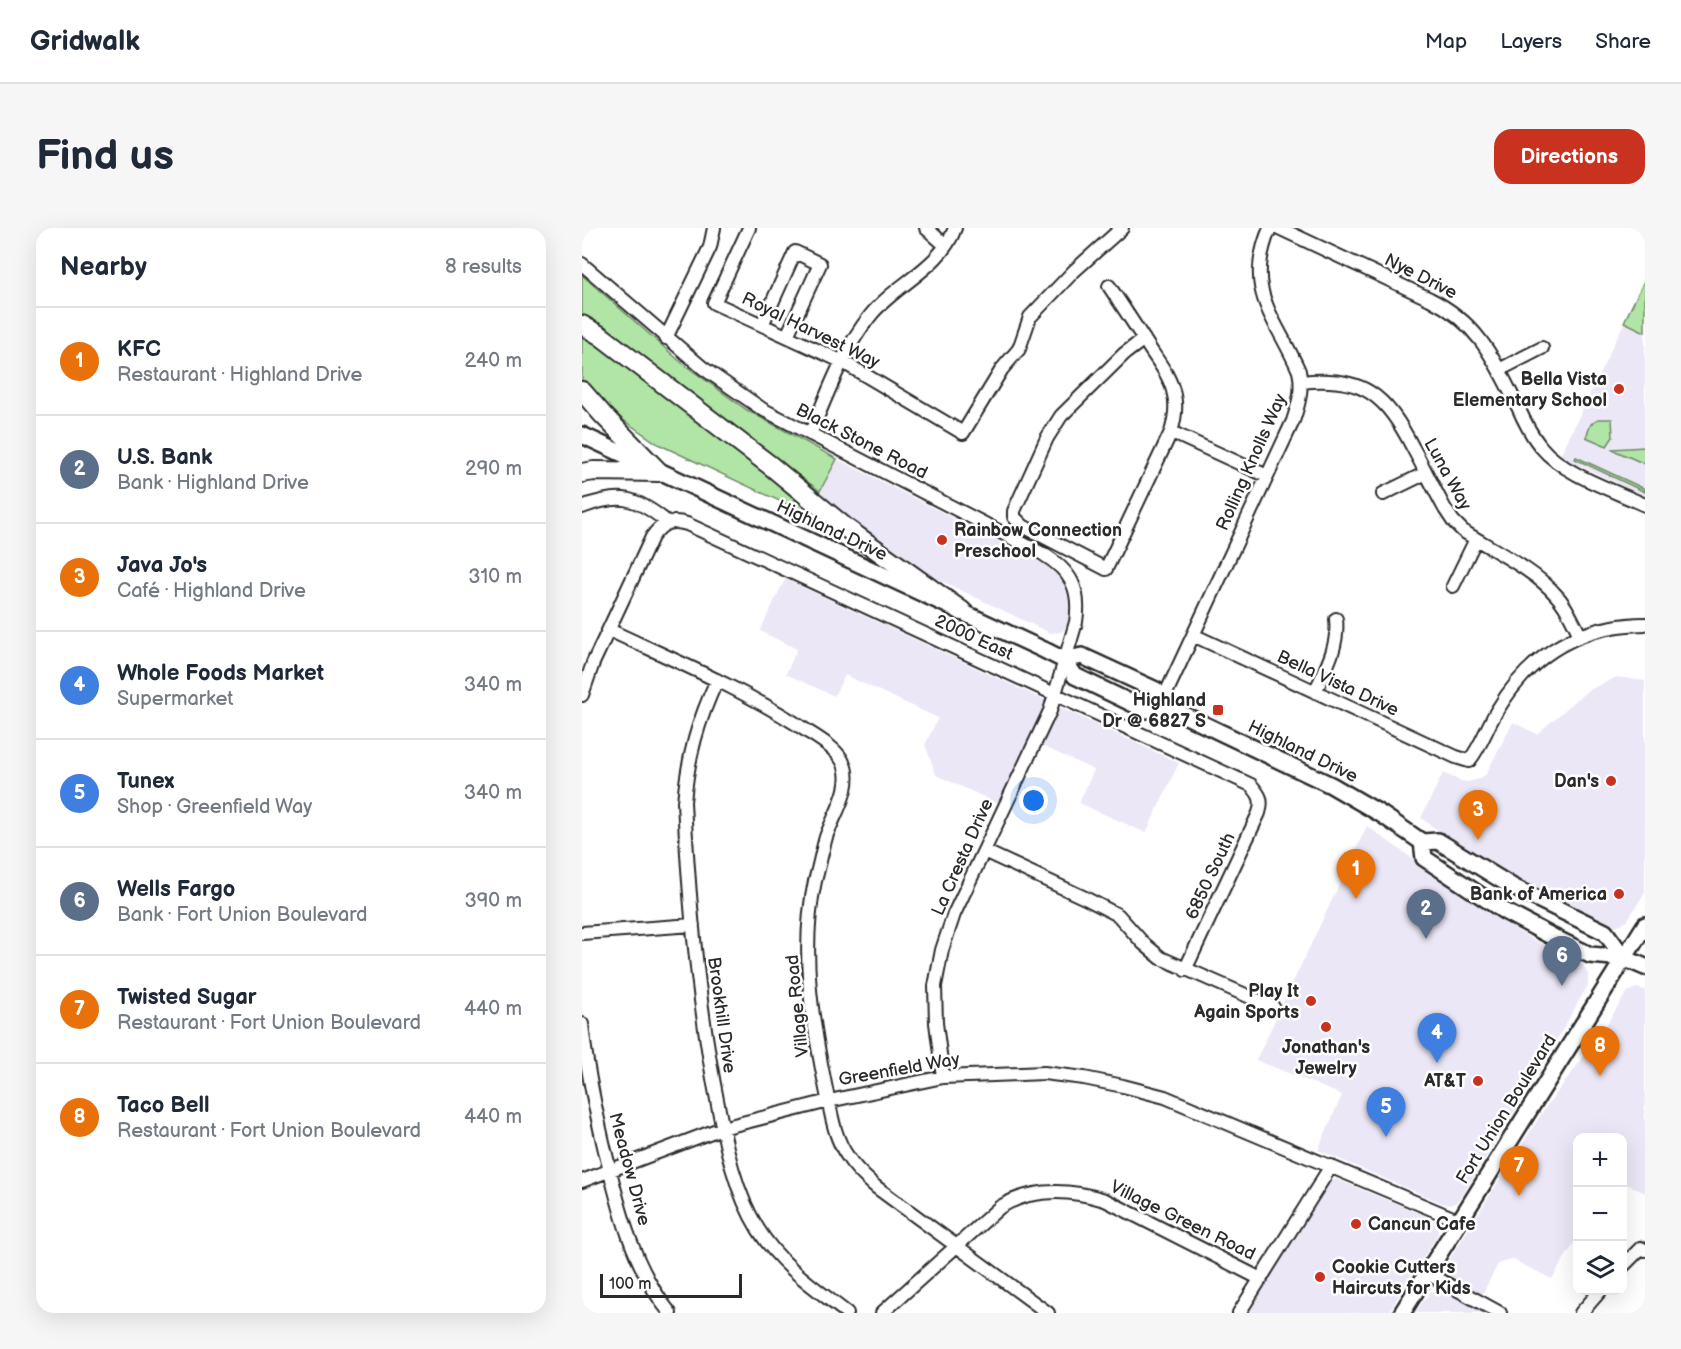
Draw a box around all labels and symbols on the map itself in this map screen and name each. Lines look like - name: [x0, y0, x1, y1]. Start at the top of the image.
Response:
- street label: Nye Drive: [1381, 249, 1461, 304]
- street label: Royal Harvest Way: [738, 288, 884, 373]
- place label: Bella Vista Elementary School: [1453, 369, 1607, 411]
- marker: Bella Vista Elementary School: [1612, 382, 1626, 396]
- street label: Rolling Knolls Way: [1212, 390, 1291, 534]
- street label: Black Stone Road: [793, 399, 931, 484]
- street label: Luna Way: [1419, 435, 1476, 514]
- street label: Highland Drive: [773, 496, 891, 565]
- place label: Rainbow Connection Preschool: [954, 520, 1122, 562]
- marker: Rainbow Connection Preschool: [935, 533, 949, 547]
- street label: 2000 East: [931, 610, 1017, 665]
- street label: Bella Vista Drive: [1274, 646, 1402, 721]
- place label: Highland Dr @ 6827 S: [1102, 690, 1206, 732]
- marker: Highland Dr @ 6827 S: [1211, 703, 1225, 717]
- street label: Highland Drive: [1245, 716, 1361, 787]
- place label: Dan's: [1554, 771, 1599, 792]
- marker: Dan's: [1604, 774, 1618, 788]
- your location: [1019, 786, 1048, 815]
- pin: 3: [1458, 790, 1498, 840]
- street label: La Cresta Drive: [927, 795, 998, 919]
- street label: 6850 South: [1181, 829, 1240, 923]
- pin: 1: [1336, 850, 1376, 899]
- place label: Bank of America: [1470, 884, 1607, 905]
- marker: Bank of America: [1612, 887, 1626, 901]
- pin: 2: [1406, 890, 1446, 939]
- pin: 6: [1542, 936, 1582, 986]
- street label: Village Road: [782, 954, 813, 1058]
- street label: Brookhill Drive: [703, 956, 740, 1075]
- place label: Play It Again Sports: [1193, 981, 1299, 1023]
- marker: Play It Again Sports: [1304, 994, 1318, 1008]
- pin: 4: [1418, 1014, 1456, 1063]
- marker: Jonathan's Jewelry: [1319, 1020, 1333, 1034]
- pin: 8: [1580, 1026, 1620, 1076]
- street label: Fort Union Boulevard: [1452, 1031, 1561, 1188]
- place label: Jonathan's Jewelry: [1282, 1037, 1370, 1079]
- street label: Greenfield Way: [837, 1048, 962, 1090]
- place label: AT&T: [1423, 1071, 1467, 1092]
- marker: AT&T: [1471, 1074, 1485, 1088]
- pin: 5: [1366, 1088, 1406, 1137]
- street label: Meadow Drive: [604, 1110, 655, 1228]
- pin: 7: [1500, 1146, 1538, 1196]
- street label: Village Green Road: [1107, 1176, 1259, 1265]
- place label: Cancun Cafe: [1368, 1214, 1476, 1235]
- marker: Cancun Cafe: [1349, 1217, 1363, 1231]
- place label: Cookie Cutters Haircuts for Kids: [1332, 1257, 1471, 1299]
- marker: Cookie Cutters Haircuts for Kids: [1313, 1270, 1327, 1284]
- scale bar: [600, 1271, 742, 1298]

